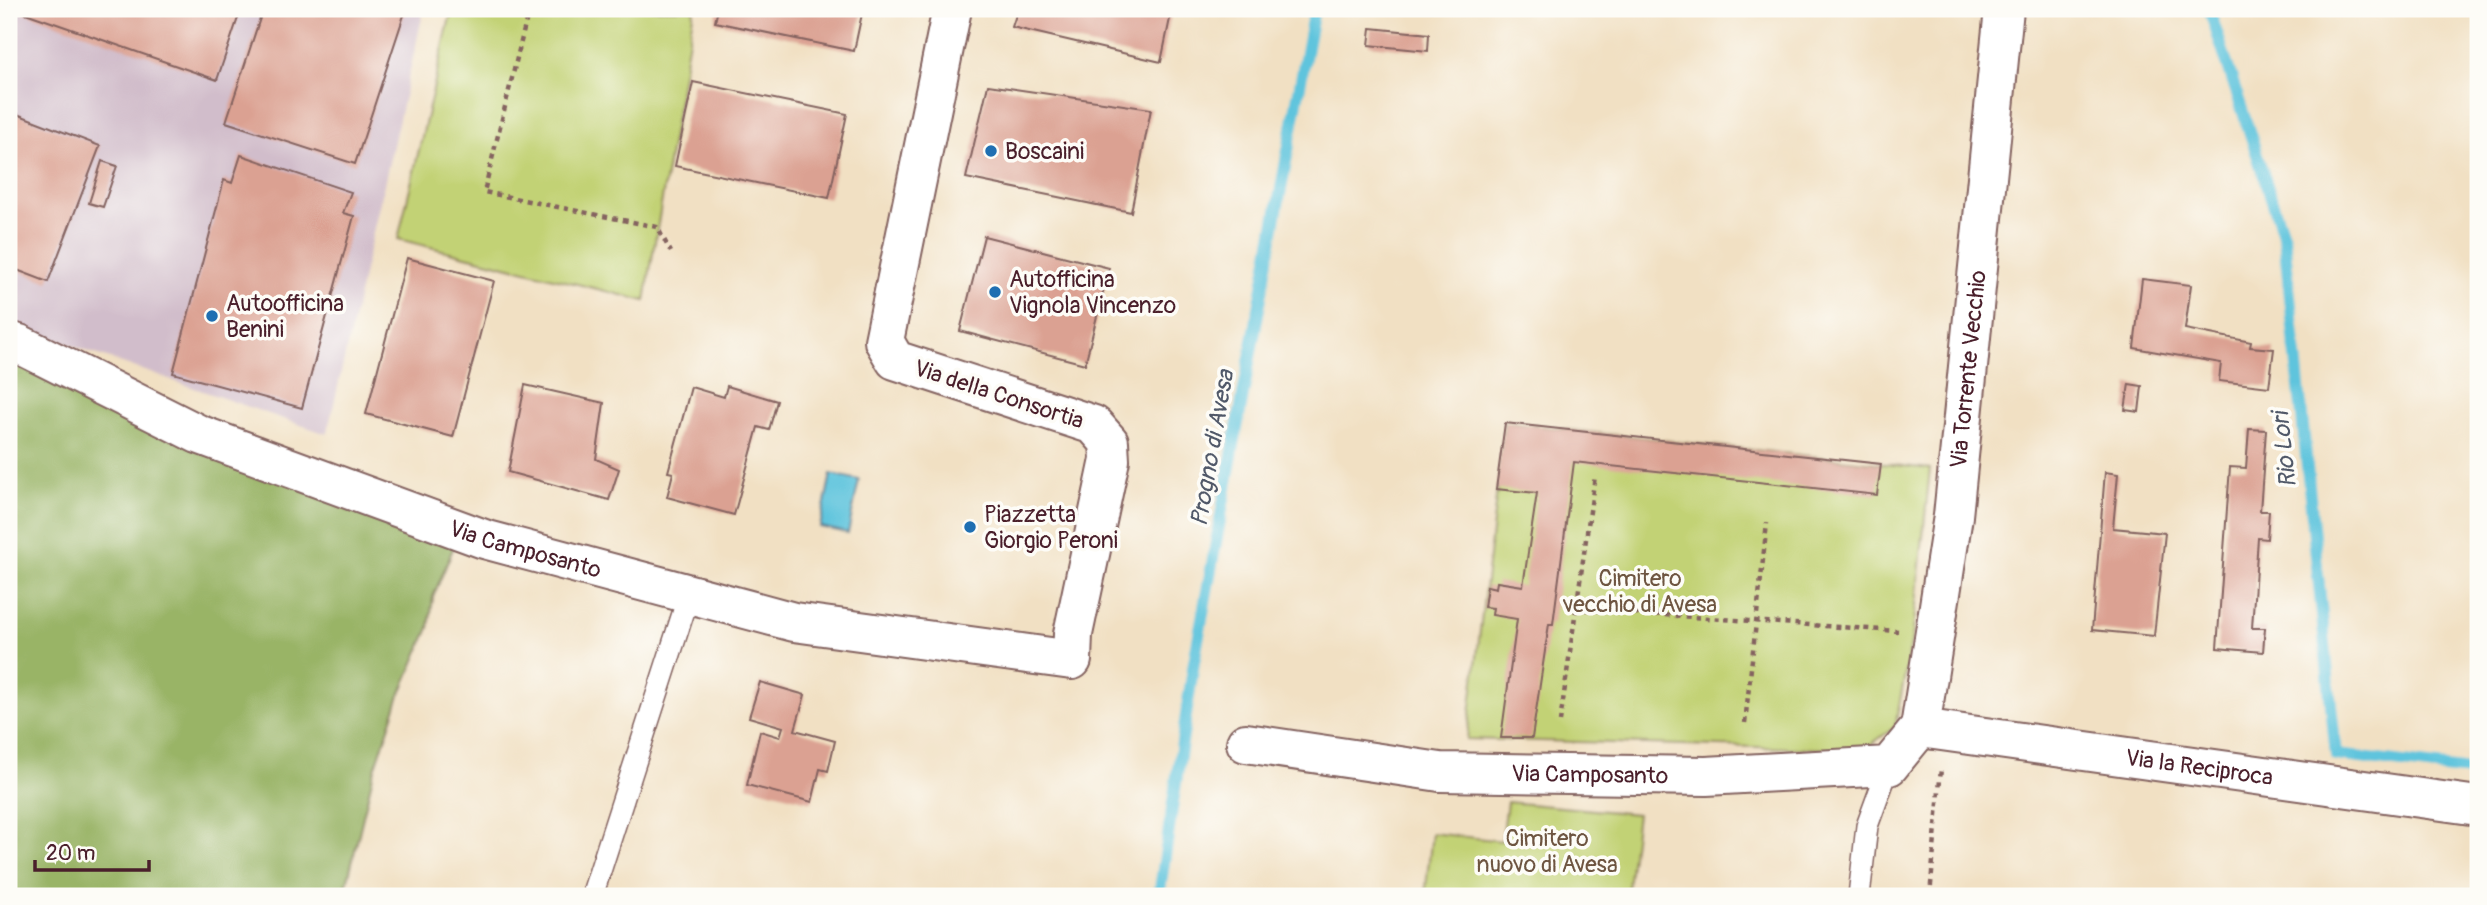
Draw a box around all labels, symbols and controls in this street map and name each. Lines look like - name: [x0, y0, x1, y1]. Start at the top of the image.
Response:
- place label: Boscaini: [1005, 137, 1084, 166]
- marker: Boscaini: [983, 143, 999, 159]
- place label: Autofficina Vignola Vincenzo: [1009, 265, 1176, 320]
- street label: Via Torrente Vecchio: [1944, 269, 1993, 470]
- marker: Autofficina Vignola Vincenzo: [987, 284, 1003, 300]
- place label: Autoofficina Benini: [226, 289, 344, 344]
- marker: Autoofficina Benini: [204, 308, 220, 324]
- street label: Via della Consortia: [910, 353, 1087, 436]
- water label: Progno di Avesa: [1185, 366, 1241, 528]
- water label: Rio Lori: [2266, 407, 2303, 489]
- place label: Piazzetta Giorgio Peroni: [984, 500, 1118, 555]
- street label: Via Camposanto: [445, 513, 604, 585]
- marker: Piazzetta Giorgio Peroni: [962, 519, 978, 535]
- park label: Cimitero vecchio di Avesa: [1562, 564, 1717, 619]
- street label: Via la Reciproca: [2124, 743, 2275, 792]
- street label: Via Camposanto: [1511, 759, 1668, 790]
- park label: Cimitero nuovo di Avesa: [1476, 824, 1618, 879]
- scale bar: [35, 828, 149, 872]
- text: 20 m: [46, 840, 95, 867]

